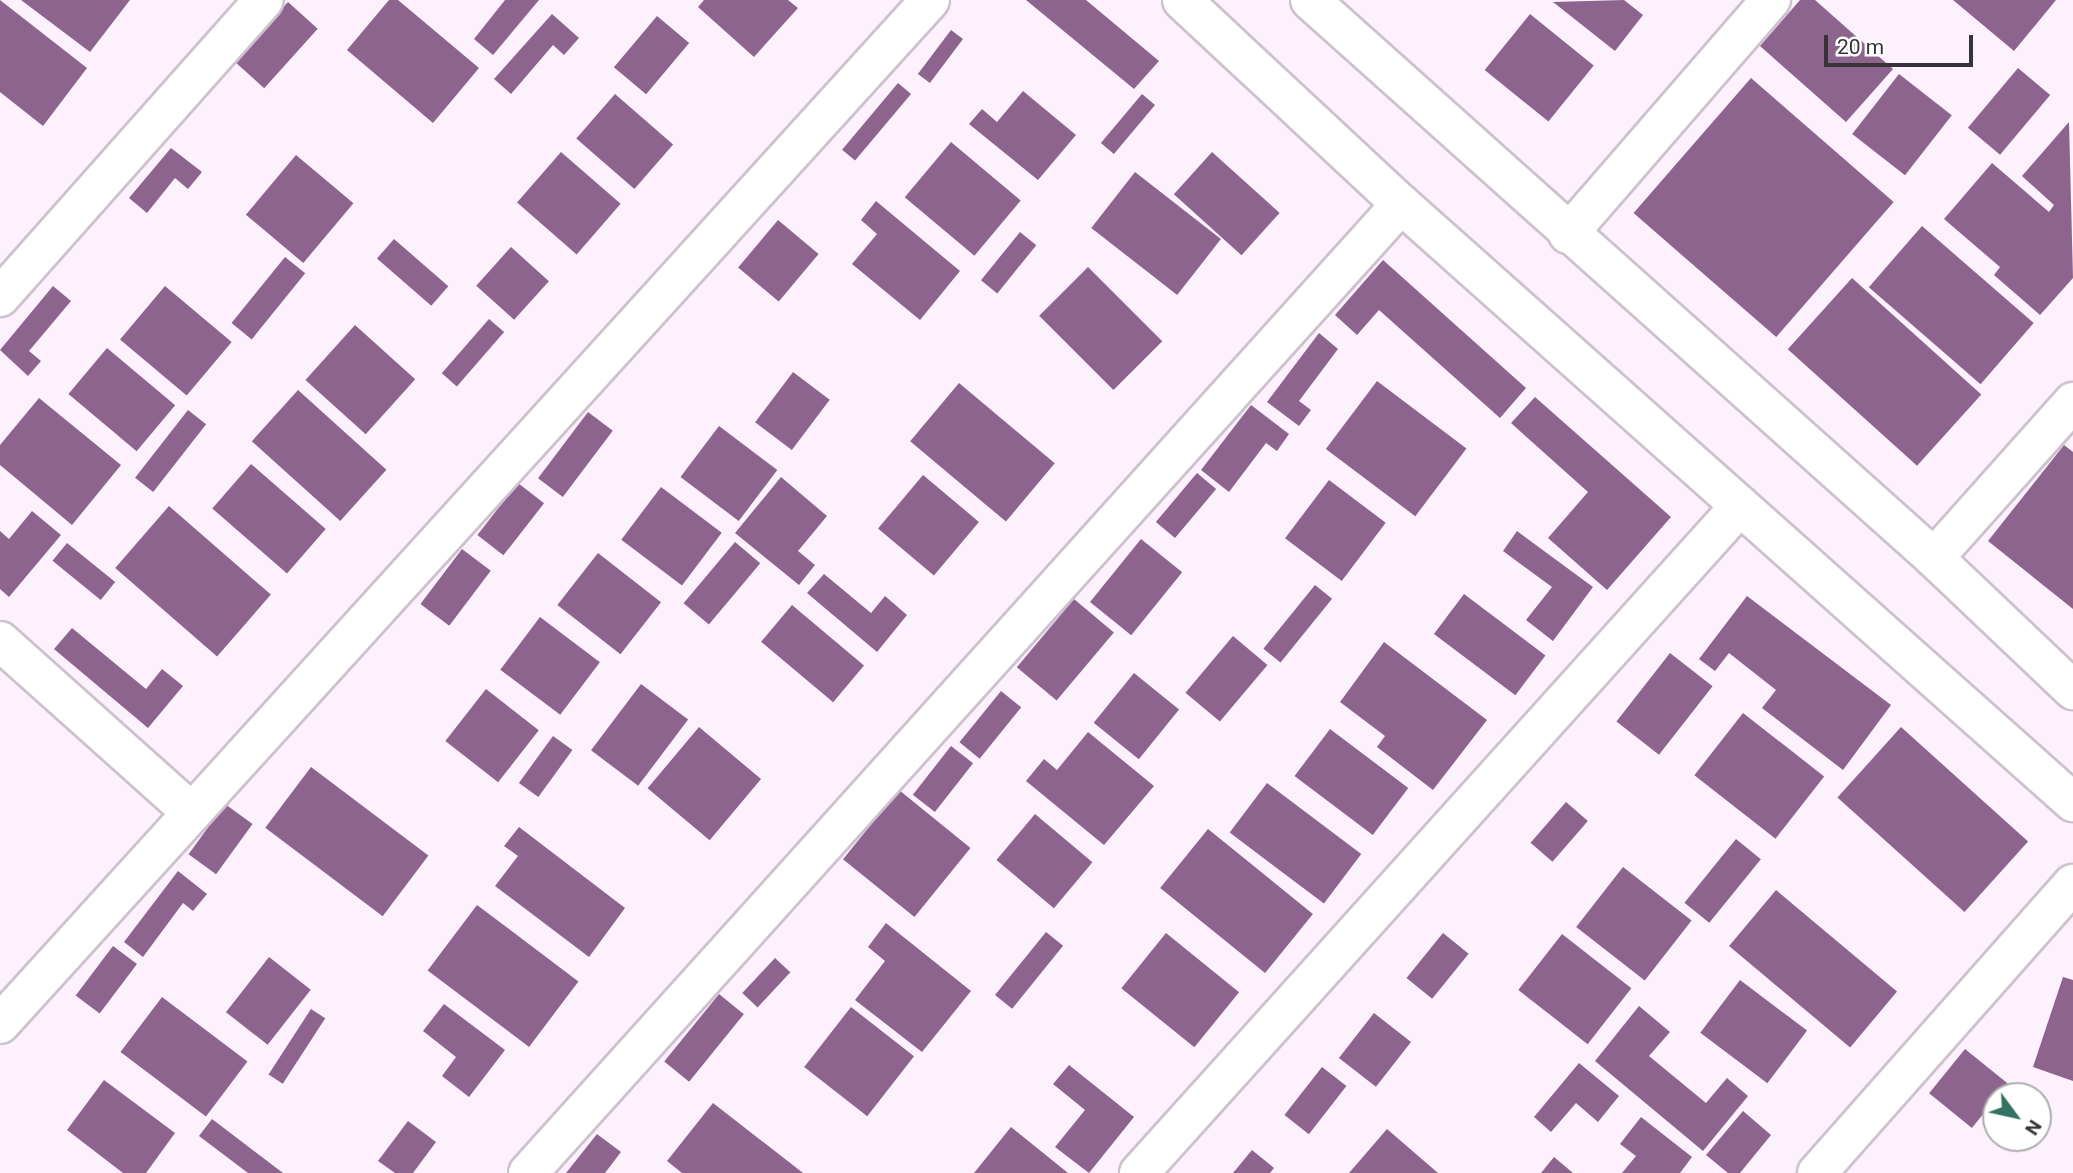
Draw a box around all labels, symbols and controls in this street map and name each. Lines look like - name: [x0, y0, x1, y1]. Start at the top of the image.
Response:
- scale bar: [1828, 21, 1977, 65]
- text: 20 m: [1837, 35, 1884, 59]
- north arrow: [1982, 1082, 2052, 1152]
- text: N: [2020, 1116, 2047, 1140]

